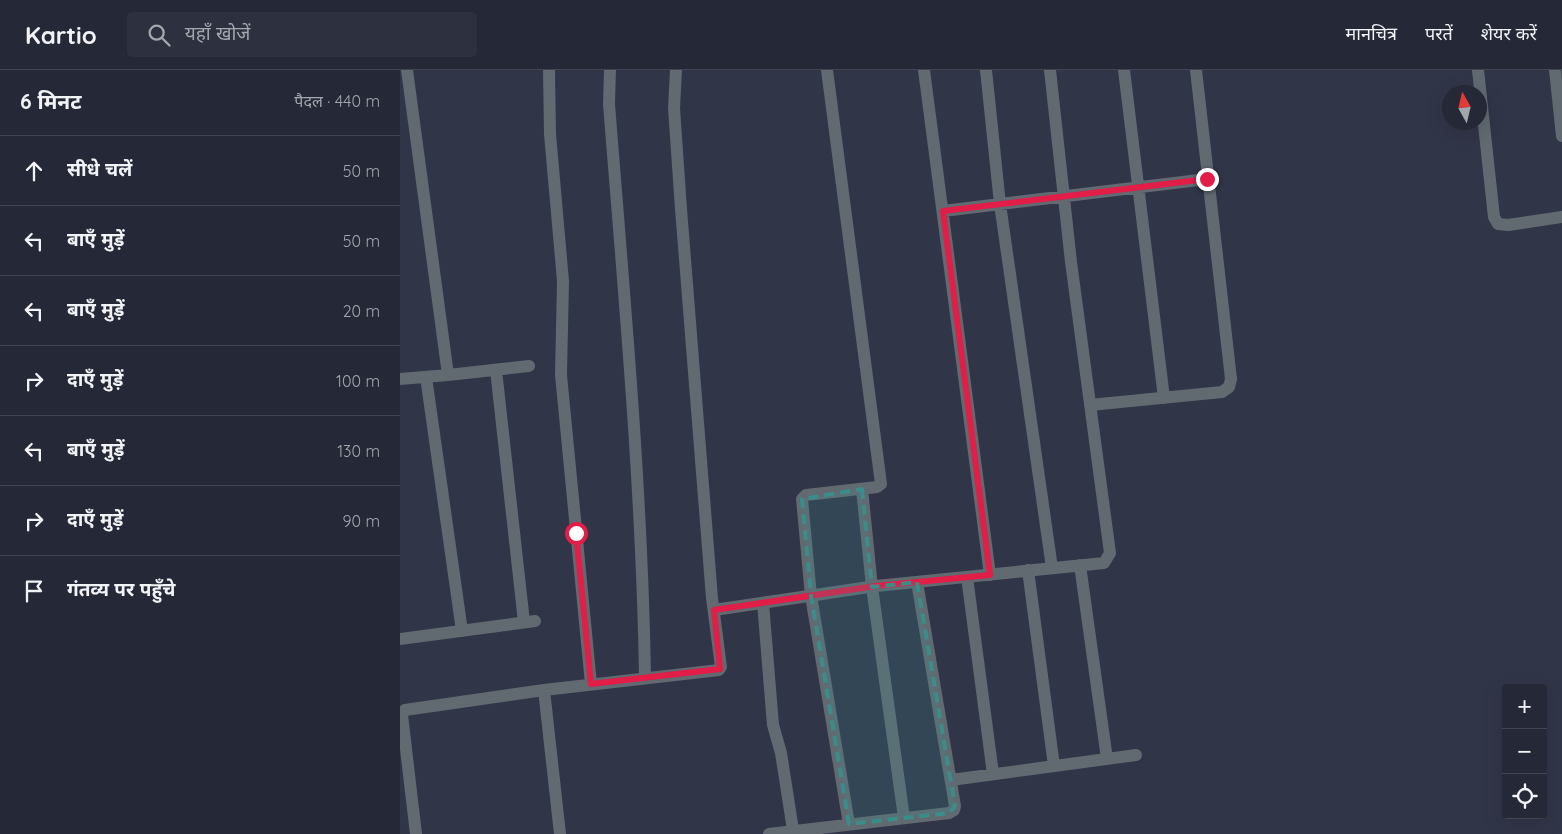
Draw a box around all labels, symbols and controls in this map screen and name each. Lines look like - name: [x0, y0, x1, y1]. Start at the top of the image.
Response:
- search box: [127, 12, 477, 57]
- text: Kartio: [25, 20, 97, 50]
- icon: search: [145, 21, 173, 49]
- text: यहाँ खोजें: [185, 21, 250, 45]
- text: मानचित्र: [1346, 22, 1397, 45]
- text: परतें: [1425, 22, 1453, 45]
- text: शेयर करें: [1481, 22, 1537, 45]
- north arrow: [1442, 85, 1487, 130]
- text: 6 मिनट: [20, 88, 82, 114]
- text: पैदल · 440 m: [294, 91, 380, 111]
- icon: ahead: [20, 157, 48, 185]
- text: सीधे चलें: [67, 157, 132, 181]
- text: 50 m: [343, 161, 380, 181]
- route end: [1196, 168, 1219, 191]
- icon: left: [20, 227, 48, 255]
- text: बाएँ मुड़ें: [67, 227, 124, 251]
- text: 50 m: [343, 231, 380, 251]
- icon: left: [20, 297, 48, 325]
- text: बाएँ मुड़ें: [67, 297, 124, 321]
- text: 20 m: [343, 301, 380, 321]
- icon: right: [20, 367, 48, 395]
- text: दाएँ मुड़ें: [67, 367, 123, 391]
- text: 100 m: [336, 371, 380, 391]
- icon: left: [20, 437, 48, 465]
- text: बाएँ मुड़ें: [67, 437, 124, 461]
- text: 130 m: [337, 441, 380, 461]
- icon: right: [20, 507, 48, 535]
- text: दाएँ मुड़ें: [67, 507, 123, 531]
- text: 90 m: [343, 511, 380, 531]
- route start: [565, 522, 588, 545]
- icon: arrive: [20, 577, 48, 605]
- text: गंतव्य पर पहुँचे: [67, 577, 175, 601]
- map controls: [1502, 684, 1547, 819]
- button: +: [1502, 684, 1547, 729]
- button: −: [1502, 729, 1547, 774]
- button: locate: [1502, 774, 1547, 819]

